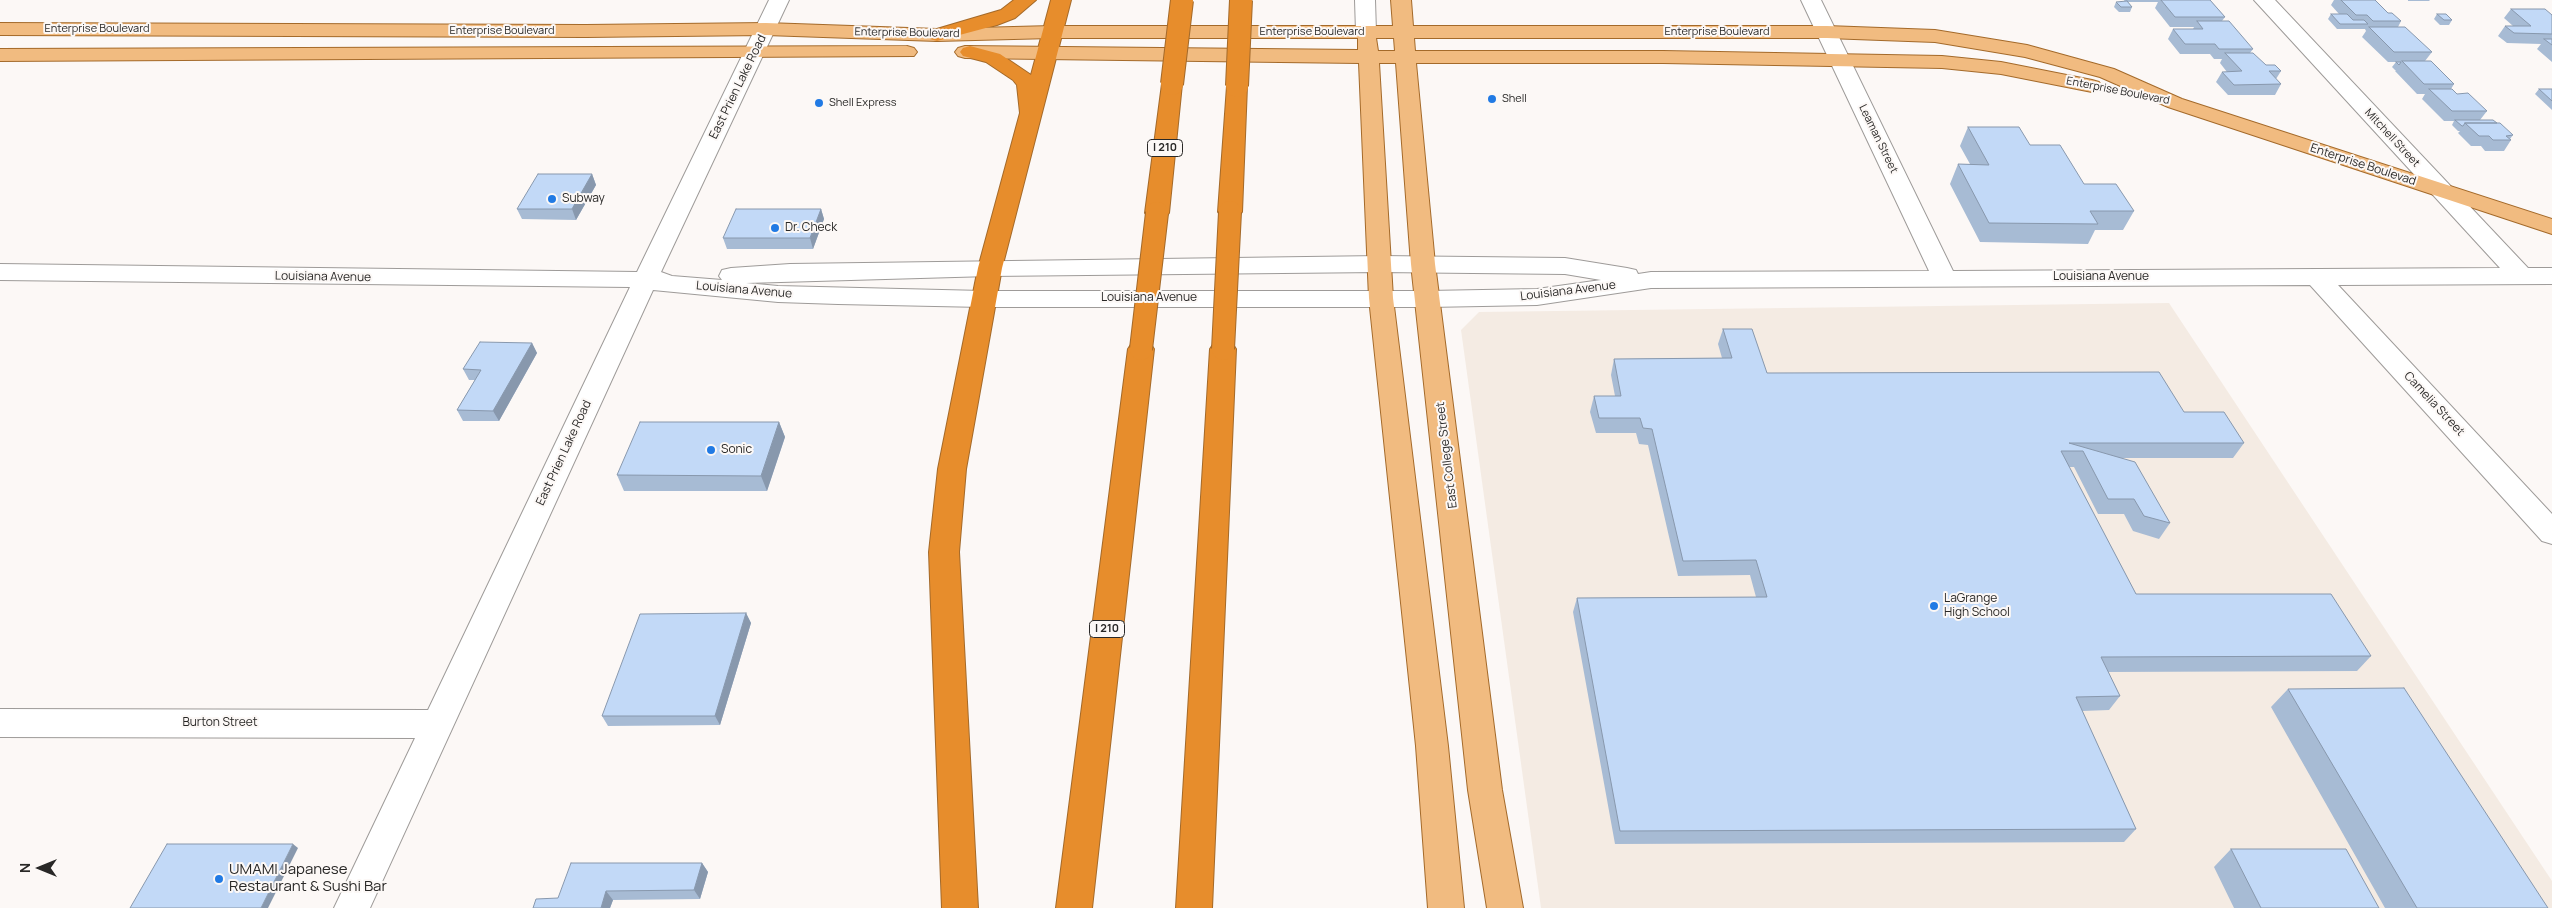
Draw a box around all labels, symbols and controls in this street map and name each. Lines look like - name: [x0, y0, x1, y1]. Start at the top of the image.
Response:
- street label: Enterprise Boulevard: [44, 22, 150, 36]
- street label: Enterprise Boulevard: [449, 24, 555, 38]
- street label: Enterprise Boulevard: [854, 25, 960, 41]
- street label: Enterprise Boulevard: [1259, 25, 1365, 39]
- street label: Enterprise Boulevard: [1664, 25, 1770, 39]
- street label: East Prien Lake Road: [706, 33, 770, 141]
- street label: Enterprise Boulevard: [2065, 74, 2171, 108]
- place label: Shell: [1502, 92, 1527, 106]
- marker: Shell: [1486, 93, 1498, 105]
- place label: Shell Express: [829, 96, 896, 110]
- marker: Shell Express: [813, 97, 825, 109]
- street label: Leaman Street: [1856, 103, 1900, 175]
- street label: Mitchell Street: [2362, 106, 2422, 170]
- road number: I 210: [1148, 140, 1182, 156]
- street label: Enterprise Boulevad: [2308, 141, 2418, 189]
- place label: Subway: [562, 192, 605, 206]
- marker: Subway: [546, 193, 558, 205]
- place label: Dr. Check: [785, 221, 837, 235]
- marker: Dr. Check: [769, 222, 781, 234]
- street label: Louisiana Avenue: [275, 269, 371, 285]
- street label: Louisiana Avenue: [2053, 270, 2149, 284]
- street label: Louisiana Avenue: [1519, 278, 1617, 304]
- street label: Louisiana Avenue: [695, 279, 793, 301]
- street label: Louisiana Avenue: [1101, 291, 1197, 305]
- street label: Camelia Street: [2401, 369, 2467, 439]
- street label: East Prien Lake Road: [533, 398, 595, 508]
- street label: East College Street: [1433, 401, 1461, 509]
- place label: Sonic: [721, 443, 752, 457]
- marker: Sonic: [705, 444, 717, 456]
- place label: LaGrange High School: [1944, 592, 2010, 620]
- marker: LaGrange High School: [1928, 600, 1940, 612]
- road number: I 210: [1090, 620, 1124, 638]
- street label: Burton Street: [182, 716, 258, 730]
- north arrow: [15, 843, 65, 893]
- place label: UMAMI Japanese Restaurant & Sushi Bar: [229, 861, 387, 896]
- text: N: [15, 863, 34, 873]
- marker: UMAMI Japanese Restaurant & Sushi Bar: [213, 873, 225, 885]

